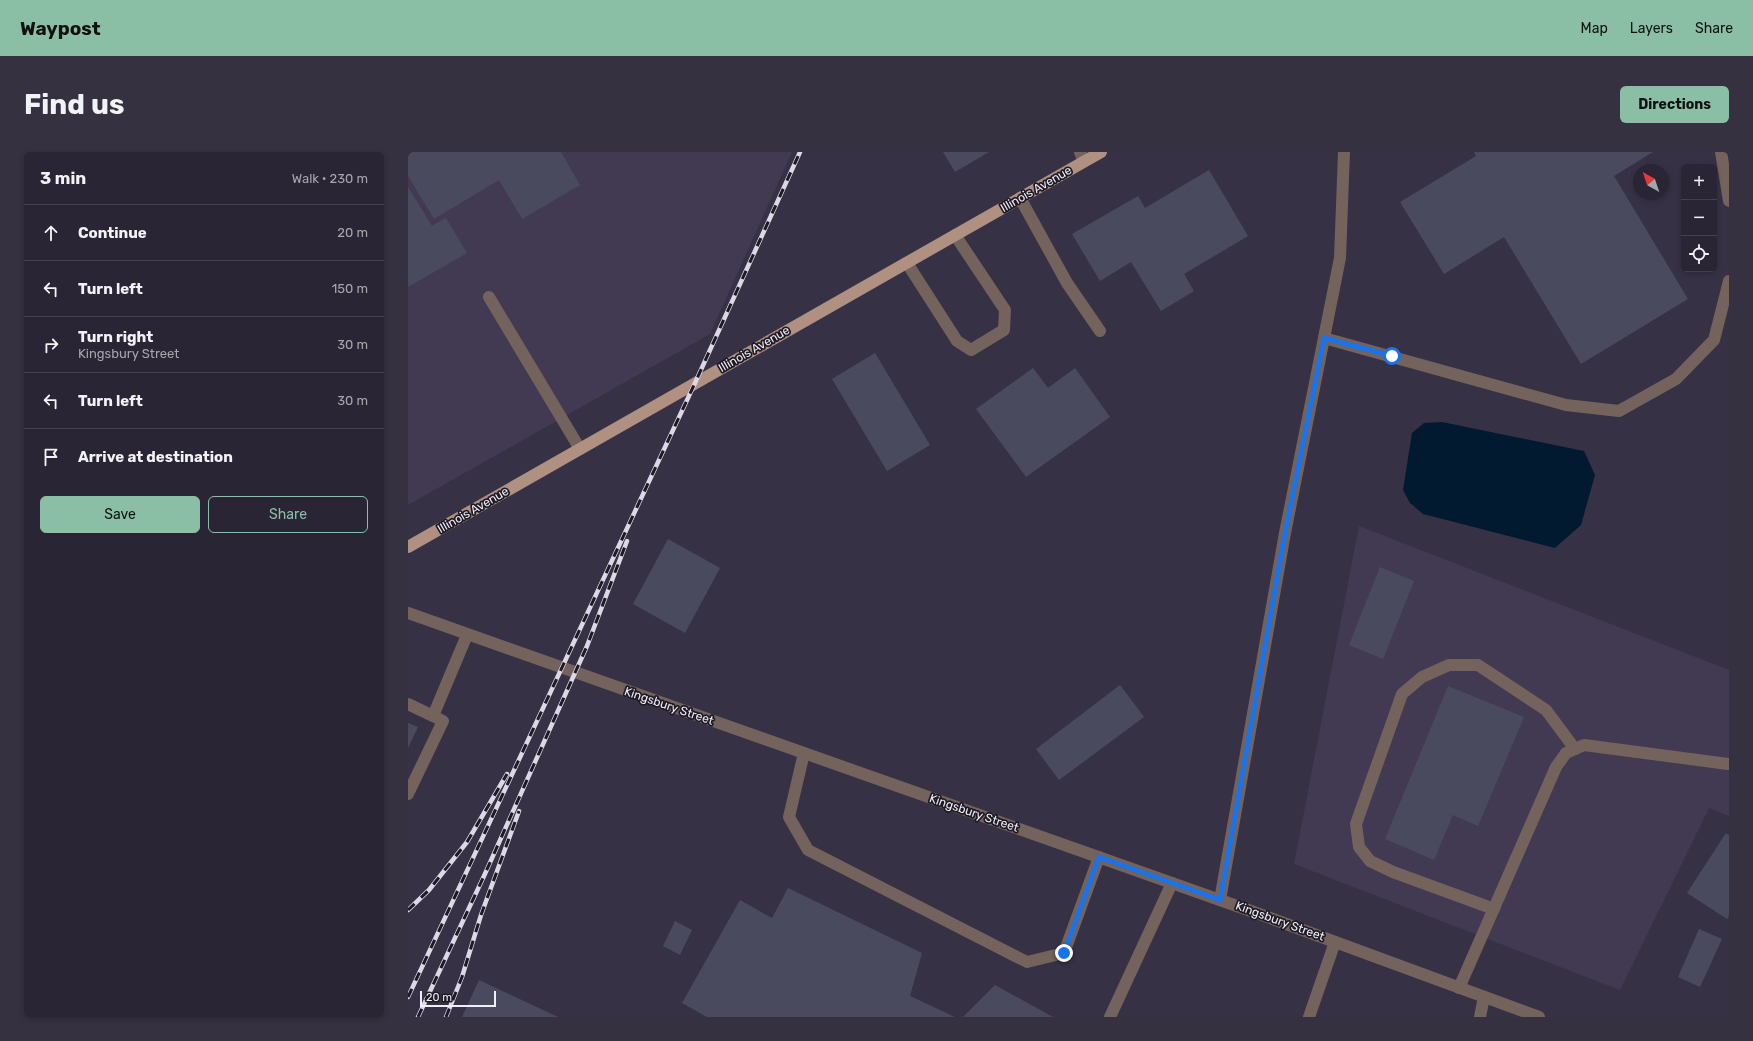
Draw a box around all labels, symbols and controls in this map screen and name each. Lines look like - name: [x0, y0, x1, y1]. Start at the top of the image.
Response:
- text: Waypost: [20, 17, 101, 40]
- text: Map: [1581, 20, 1608, 37]
- text: Layers: [1630, 20, 1673, 37]
- text: Share: [1695, 20, 1733, 37]
- button: Directions: [1620, 86, 1729, 123]
- text: Find us: [24, 88, 124, 121]
- street label: Illinois Avenue: [998, 163, 1074, 215]
- north arrow: [1633, 164, 1669, 200]
- map controls: [1681, 164, 1717, 272]
- button: +: [1681, 164, 1717, 200]
- text: 3 min: [40, 168, 86, 188]
- text: Walk · 230 m: [292, 171, 368, 186]
- button: −: [1681, 200, 1717, 236]
- icon: ahead: [40, 222, 62, 244]
- text: Continue: [78, 224, 147, 242]
- text: 20 m: [337, 225, 368, 240]
- button: locate: [1681, 236, 1717, 272]
- icon: left: [40, 278, 62, 300]
- text: Turn left: [78, 280, 143, 298]
- text: 150 m: [332, 281, 368, 296]
- street label: Illinois Avenue: [716, 323, 792, 375]
- text: Turn right: [78, 328, 153, 346]
- icon: right: [40, 334, 62, 356]
- text: 30 m: [337, 337, 368, 352]
- text: Kingsbury Street: [78, 346, 179, 361]
- route start: [1383, 347, 1401, 365]
- icon: left: [40, 390, 62, 412]
- text: Turn left: [78, 392, 143, 410]
- text: 30 m: [337, 393, 368, 408]
- icon: arrive: [40, 446, 62, 468]
- text: Arrive at destination: [78, 448, 233, 466]
- street label: Illinois Avenue: [435, 484, 511, 536]
- button: Save: [40, 496, 200, 533]
- button: Share: [208, 496, 368, 533]
- street label: Kingsbury Street: [622, 684, 716, 728]
- street label: Kingsbury Street: [927, 791, 1021, 835]
- street label: Kingsbury Street: [1234, 898, 1327, 944]
- route end: [1055, 944, 1073, 962]
- scale bar: [420, 989, 496, 1008]
- text: 20 m: [426, 991, 452, 1004]

